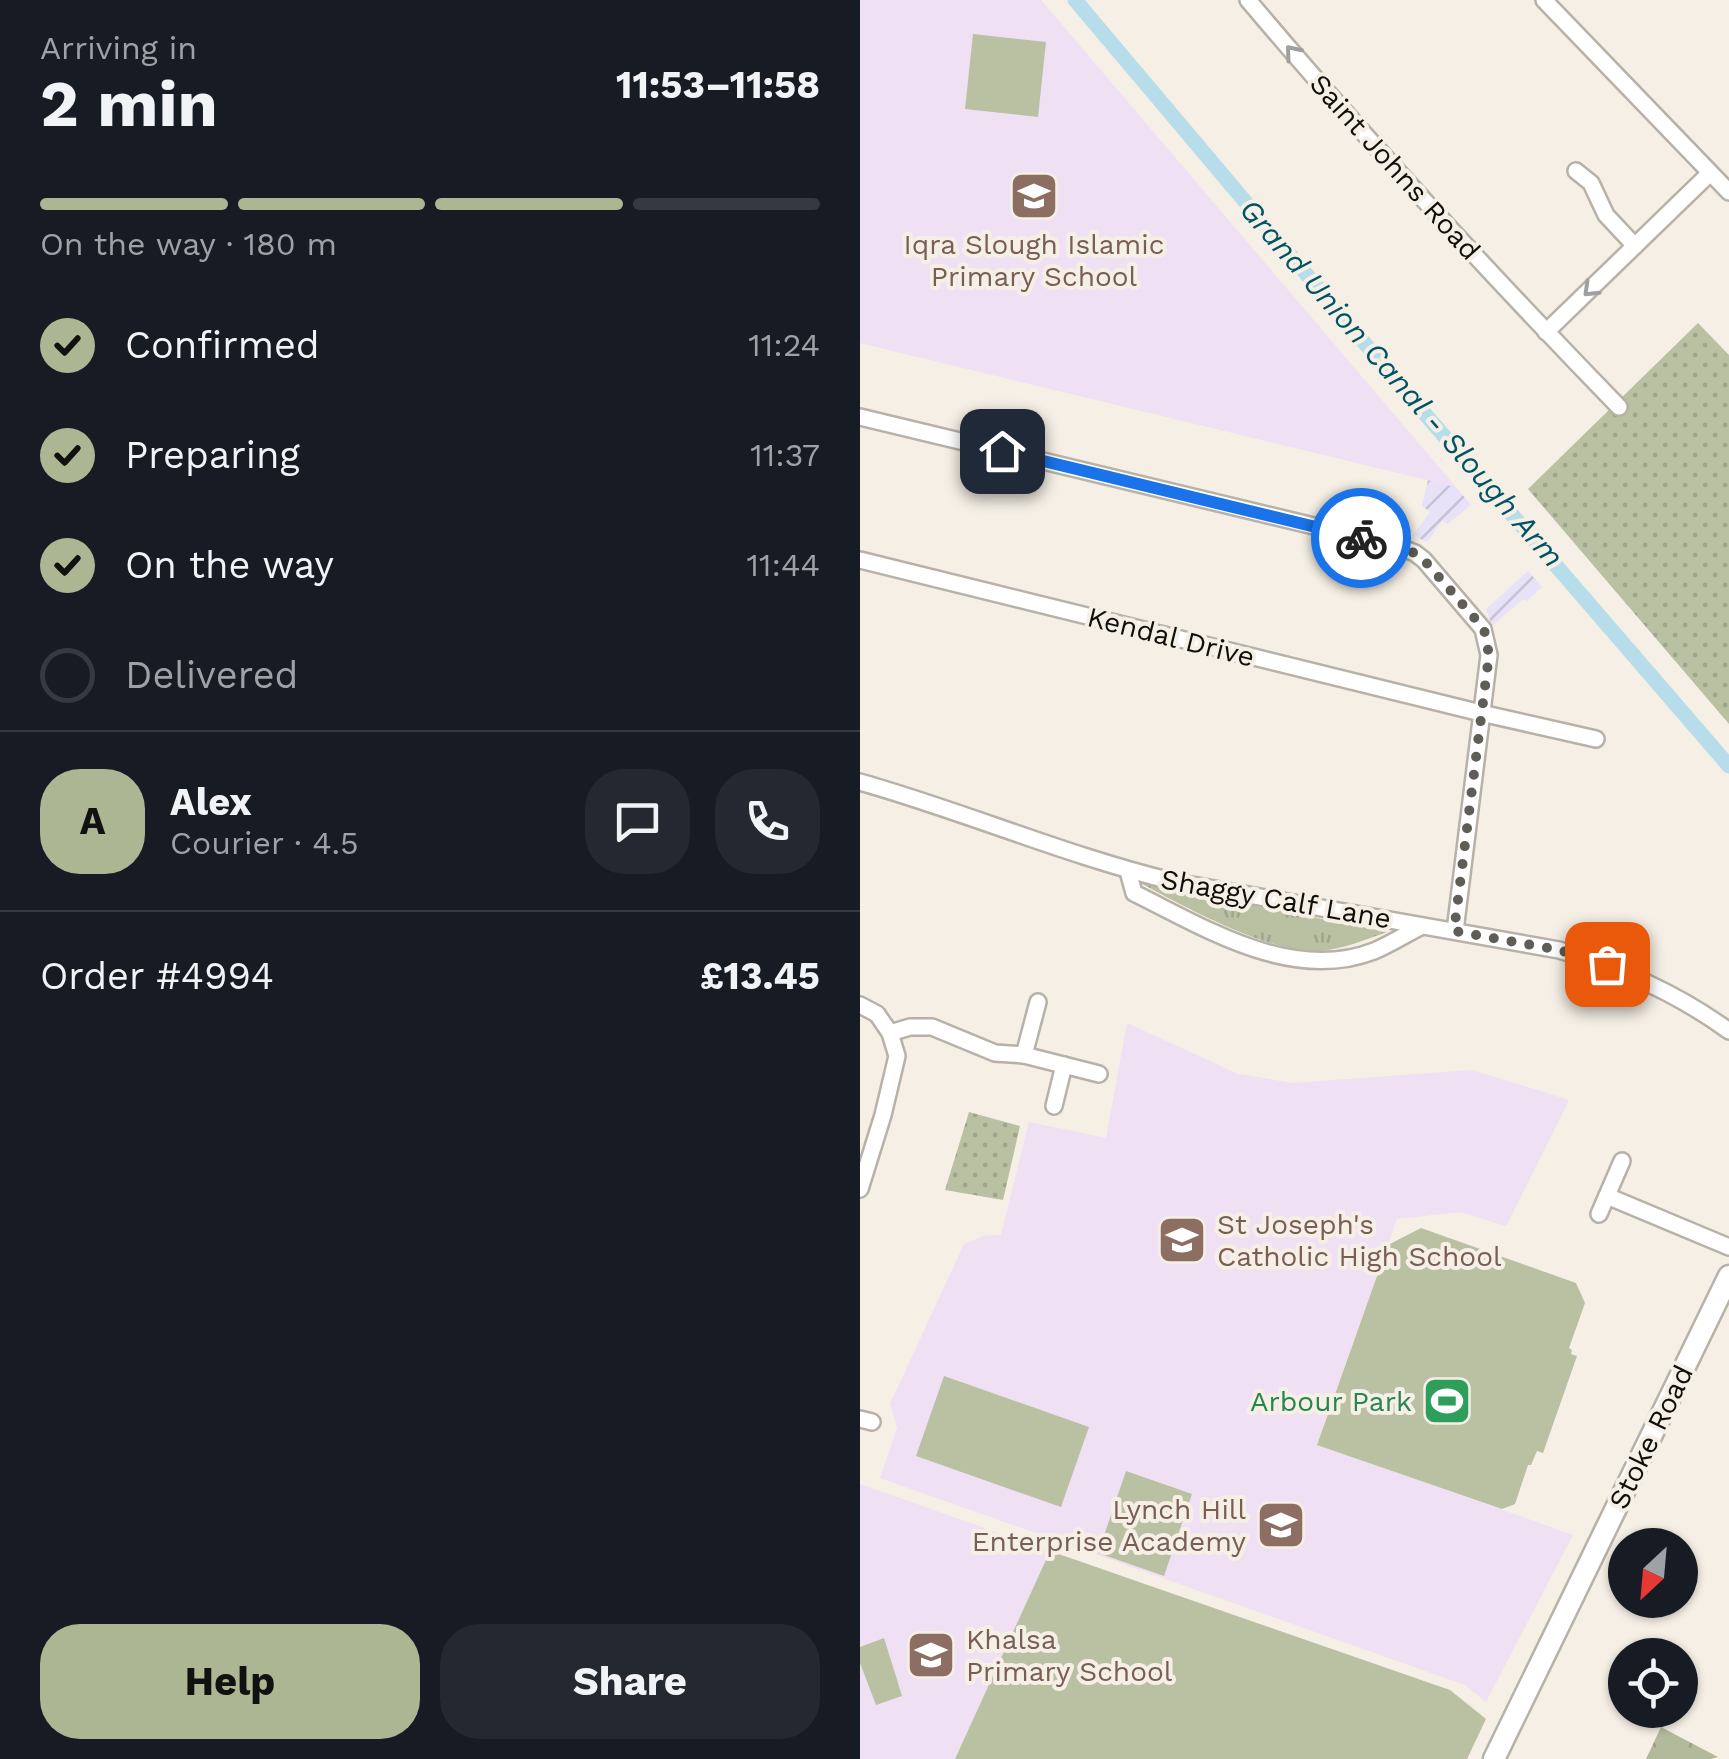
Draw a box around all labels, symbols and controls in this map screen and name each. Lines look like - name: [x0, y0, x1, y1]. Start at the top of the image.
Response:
- text: Arriving in: [40, 29, 197, 67]
- one-way arrow: [1286, 46, 1304, 64]
- text: 11:53–11:58: [616, 63, 820, 107]
- text: 2 min: [40, 66, 218, 142]
- street label: Saint Johns Road: [1303, 67, 1487, 267]
- school or university icon: Iqra Slough Islamic Primary School: [1008, 170, 1060, 222]
- water label: Grand Union Canal - Slough Arm: [1233, 192, 1571, 574]
- text: On the way · 180 m: [40, 225, 337, 263]
- place label: Iqra Slough Islamic Primary School: [904, 228, 1164, 293]
- one-way arrow: [1583, 278, 1602, 296]
- icon: check: [40, 318, 95, 373]
- text: Confirmed: [125, 323, 320, 367]
- text: 11:24: [748, 326, 820, 364]
- pin: [960, 409, 1045, 494]
- icon: home: [975, 424, 1030, 479]
- icon: check: [40, 428, 95, 483]
- text: Preparing: [125, 433, 300, 477]
- text: 11:37: [750, 436, 820, 474]
- courier: [1311, 488, 1411, 588]
- icon: bike: [1334, 511, 1389, 566]
- icon: check: [40, 538, 95, 593]
- text: On the way: [125, 543, 334, 587]
- text: 11:44: [746, 546, 820, 584]
- street label: Kendal Drive: [1084, 600, 1258, 674]
- text: Delivered: [125, 653, 298, 697]
- button: chat: [585, 769, 690, 874]
- button: phone: [715, 769, 820, 874]
- text: Alex: [170, 780, 252, 824]
- text: A: [80, 799, 105, 843]
- text: Courier · 4.5: [170, 824, 359, 862]
- street label: Shaggy Calf Lane: [1158, 862, 1394, 936]
- pin: [1565, 922, 1650, 1007]
- icon: bag: [1580, 937, 1635, 992]
- text: Order #4994: [40, 954, 274, 998]
- text: £13.45: [700, 954, 820, 998]
- place label: St Joseph's Catholic High School: [1217, 1208, 1502, 1273]
- school or university icon: St Joseph's Catholic High School: [1156, 1214, 1208, 1266]
- street label: Stoke Road: [1602, 1360, 1700, 1514]
- sports icon: Arbour Park: [1421, 1375, 1473, 1427]
- place label: Arbour Park: [1250, 1385, 1412, 1418]
- place label: Lynch Hill Enterprise Academy: [972, 1493, 1247, 1558]
- school or university icon: Lynch Hill Enterprise Academy: [1255, 1499, 1307, 1551]
- north arrow: [1608, 1528, 1698, 1618]
- map controls: [1608, 1528, 1698, 1728]
- place label: Khalsa Primary School: [966, 1623, 1173, 1688]
- button: Help: [40, 1624, 420, 1739]
- button: Share: [440, 1624, 820, 1739]
- school or university icon: Khalsa Primary School: [905, 1629, 957, 1681]
- button: locate: [1608, 1638, 1698, 1728]

